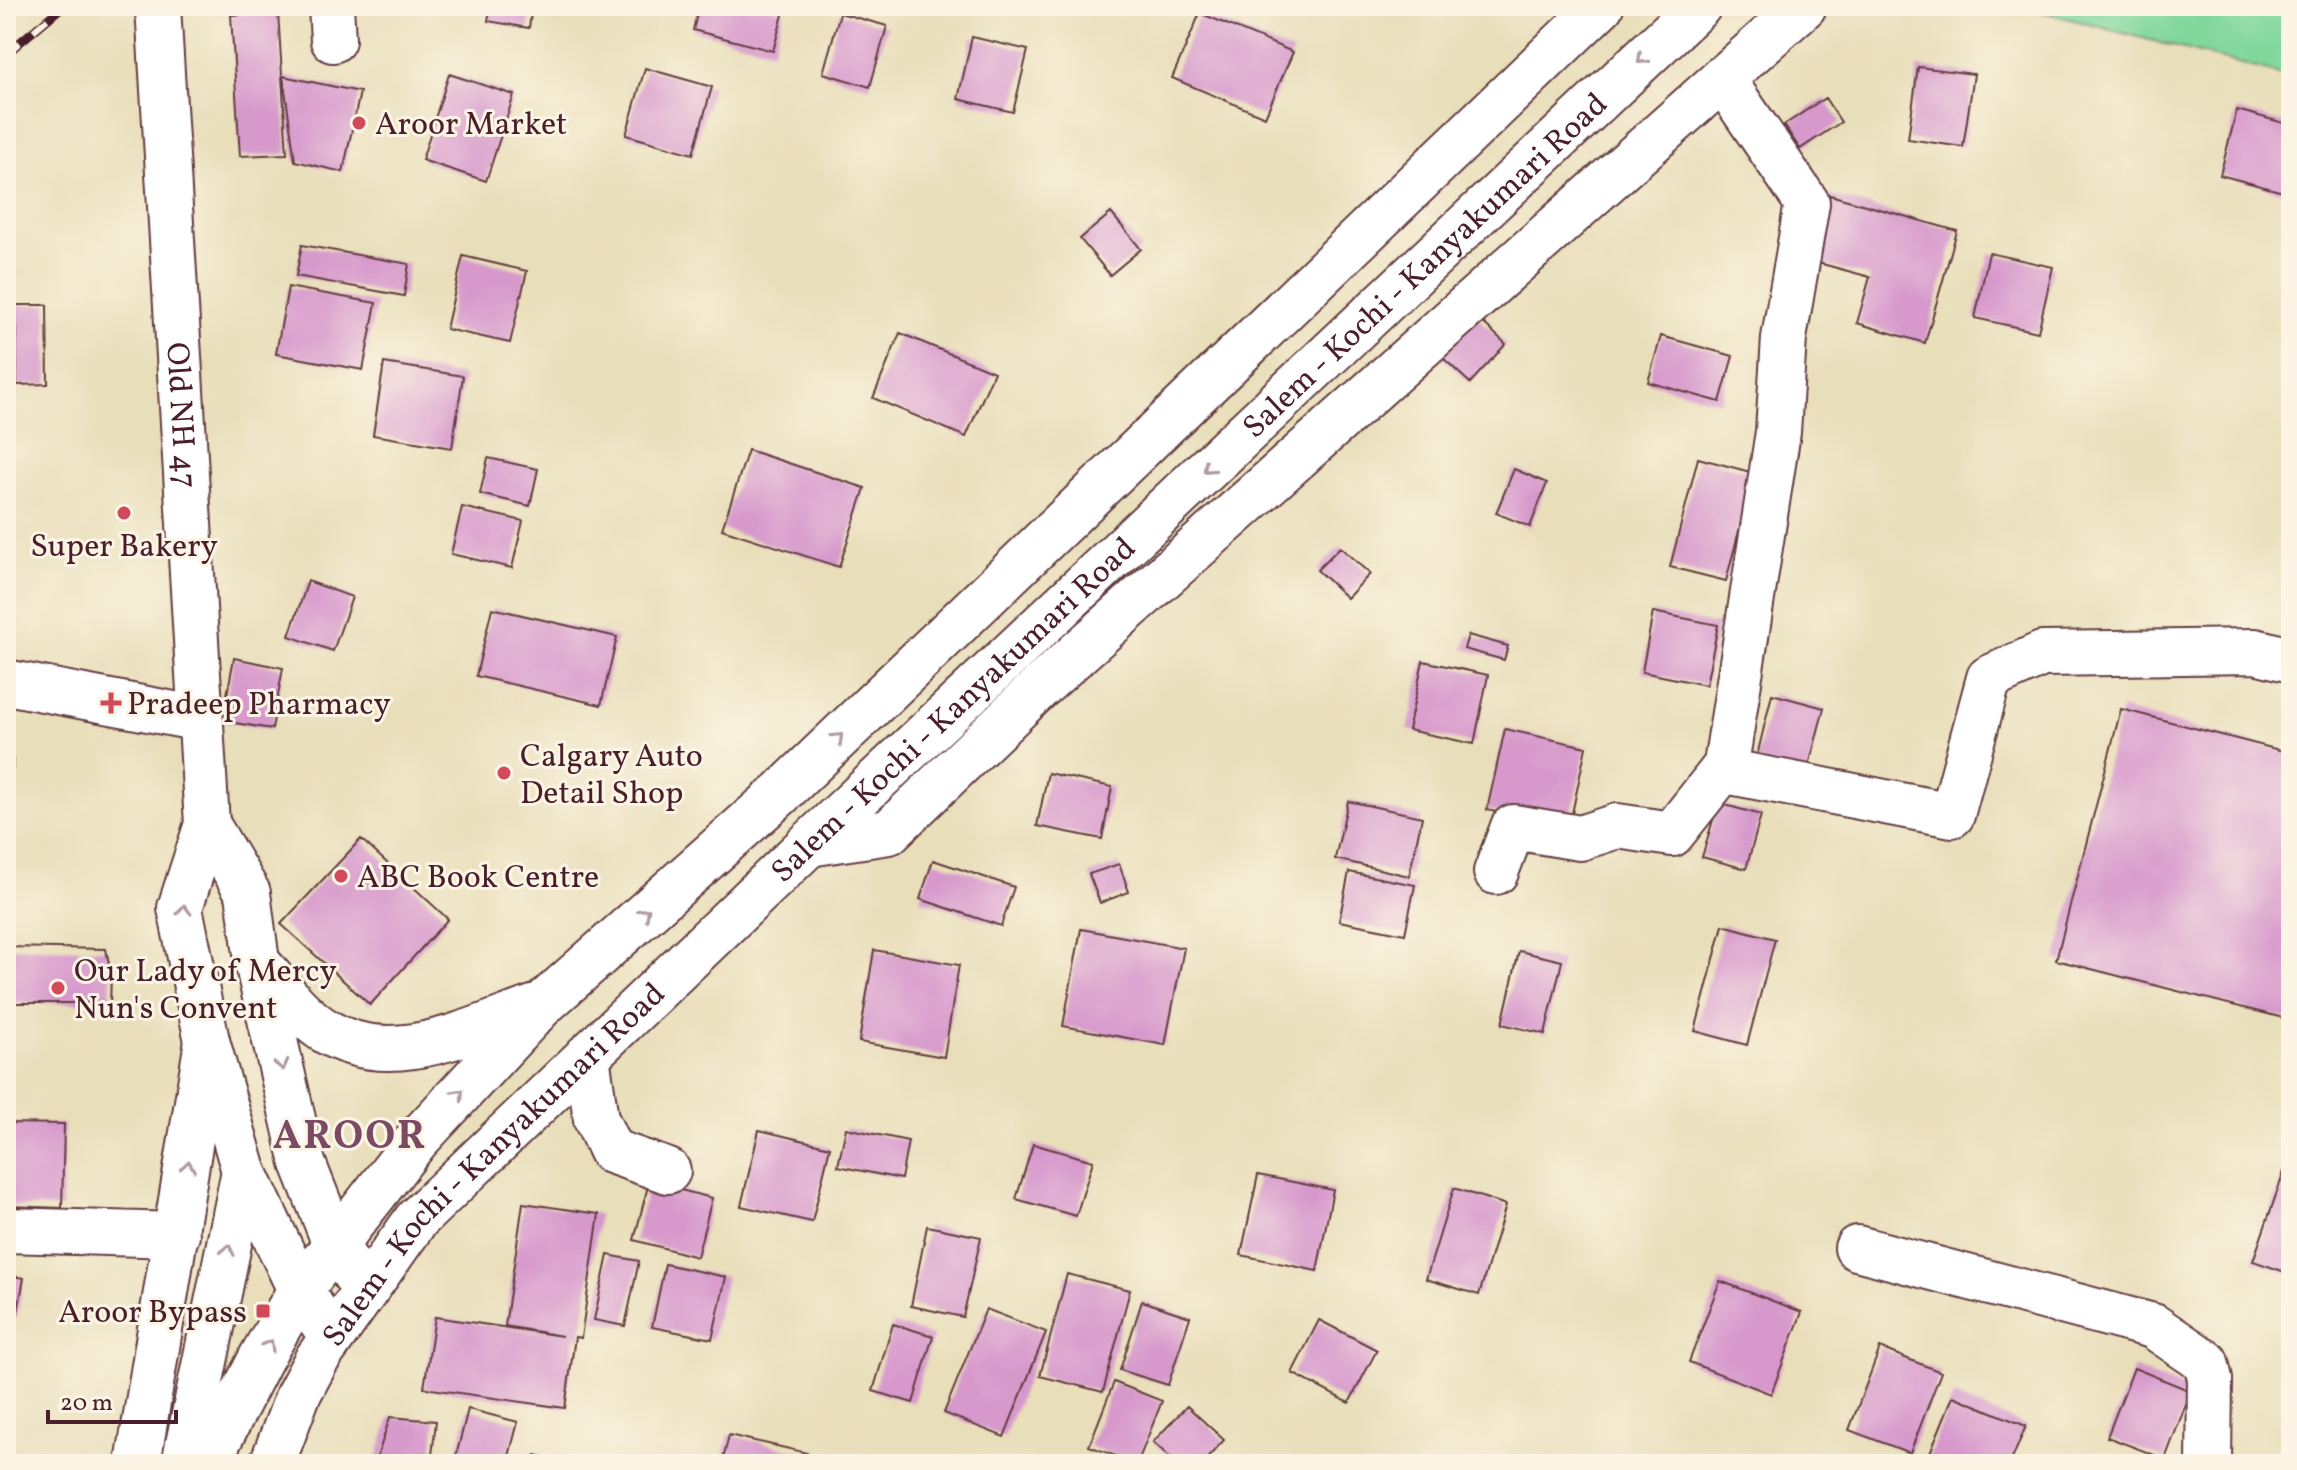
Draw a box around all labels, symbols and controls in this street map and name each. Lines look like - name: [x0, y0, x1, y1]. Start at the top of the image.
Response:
- one-way arrow: [1637, 50, 1651, 65]
- street label: Salem - Kochi - Kanyakumari Road: [1234, 84, 1618, 450]
- place label: Aroor Market: [375, 104, 567, 148]
- marker: Aroor Market: [350, 114, 368, 132]
- street label: Old NH 47: [153, 341, 206, 490]
- one-way arrow: [1203, 459, 1218, 473]
- marker: Super Bakery: [115, 504, 133, 522]
- place label: Super Bakery: [30, 526, 218, 570]
- street label: Salem - Kochi - Kanyakumari Road: [762, 528, 1147, 894]
- place label: Pradeep Pharmacy: [127, 684, 391, 728]
- marker: Pradeep Pharmacy: [102, 694, 120, 712]
- one-way arrow: [829, 733, 843, 748]
- place label: Calgary Auto Detail Shop: [520, 736, 703, 817]
- marker: Calgary Auto Detail Shop: [495, 764, 513, 782]
- place label: ABC Book Centre: [357, 857, 599, 901]
- marker: ABC Book Centre: [332, 867, 350, 885]
- one-way arrow: [175, 903, 193, 915]
- one-way arrow: [636, 909, 651, 923]
- place label: Our Lady of Mercy Nun's Convent: [74, 951, 337, 1032]
- street label: Salem - Kochi - Kanyakumari Road: [313, 974, 676, 1357]
- marker: Our Lady of Mercy Nun's Convent: [49, 979, 67, 997]
- one-way arrow: [273, 1058, 290, 1072]
- one-way arrow: [450, 1089, 464, 1104]
- district label: AROOR: [273, 1110, 427, 1166]
- one-way arrow: [179, 1159, 196, 1173]
- one-way arrow: [218, 1244, 235, 1257]
- place label: Aroor Bypass: [58, 1292, 247, 1336]
- marker: Aroor Bypass: [254, 1302, 272, 1320]
- one-way arrow: [259, 1339, 274, 1354]
- scale bar: [48, 1374, 176, 1424]
- text: 20 m: [60, 1387, 113, 1421]

